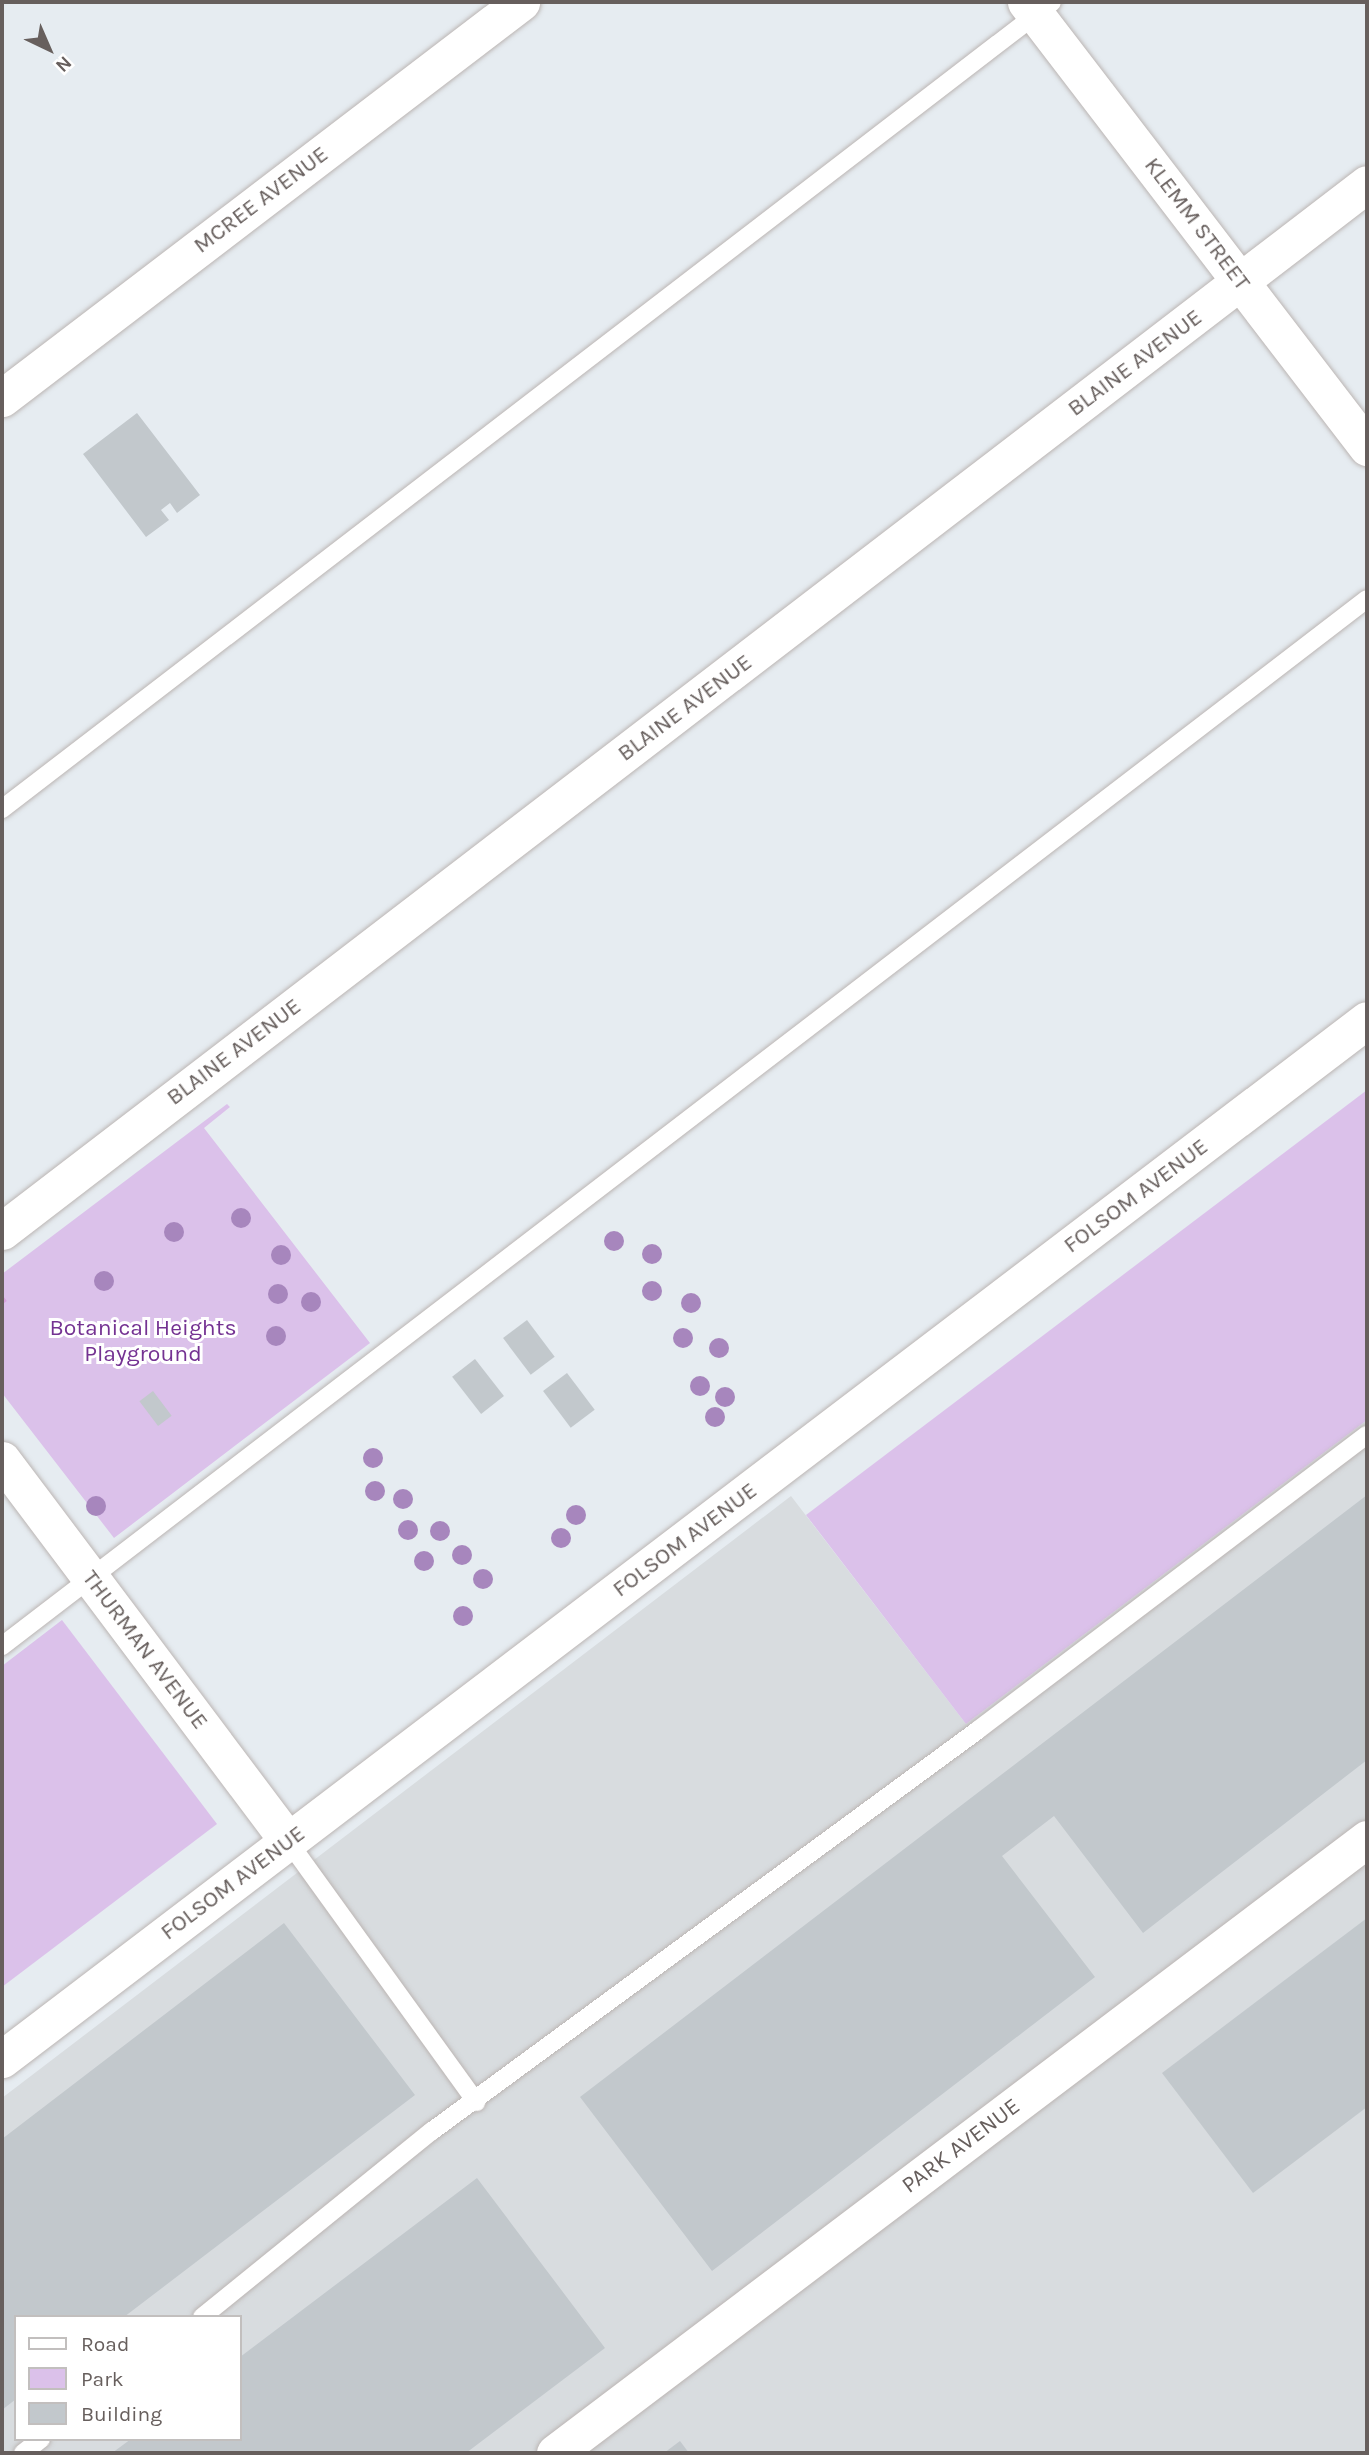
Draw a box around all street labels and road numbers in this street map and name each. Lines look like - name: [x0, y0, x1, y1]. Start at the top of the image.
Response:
- street label: MCREE AVENUE: [188, 141, 334, 259]
- street label: KLEMM STREET: [1138, 152, 1256, 296]
- street label: BLAINE AVENUE: [1062, 304, 1208, 422]
- street label: BLAINE AVENUE: [612, 649, 758, 767]
- street label: BLAINE AVENUE: [161, 993, 307, 1111]
- street label: FOLSOM AVENUE: [1058, 1133, 1214, 1259]
- street label: FOLSOM AVENUE: [607, 1477, 763, 1603]
- street label: THURMAN AVENUE: [76, 1565, 214, 1735]
- street label: FOLSOM AVENUE: [155, 1820, 311, 1946]
- street label: PARK AVENUE: [897, 2093, 1025, 2199]

